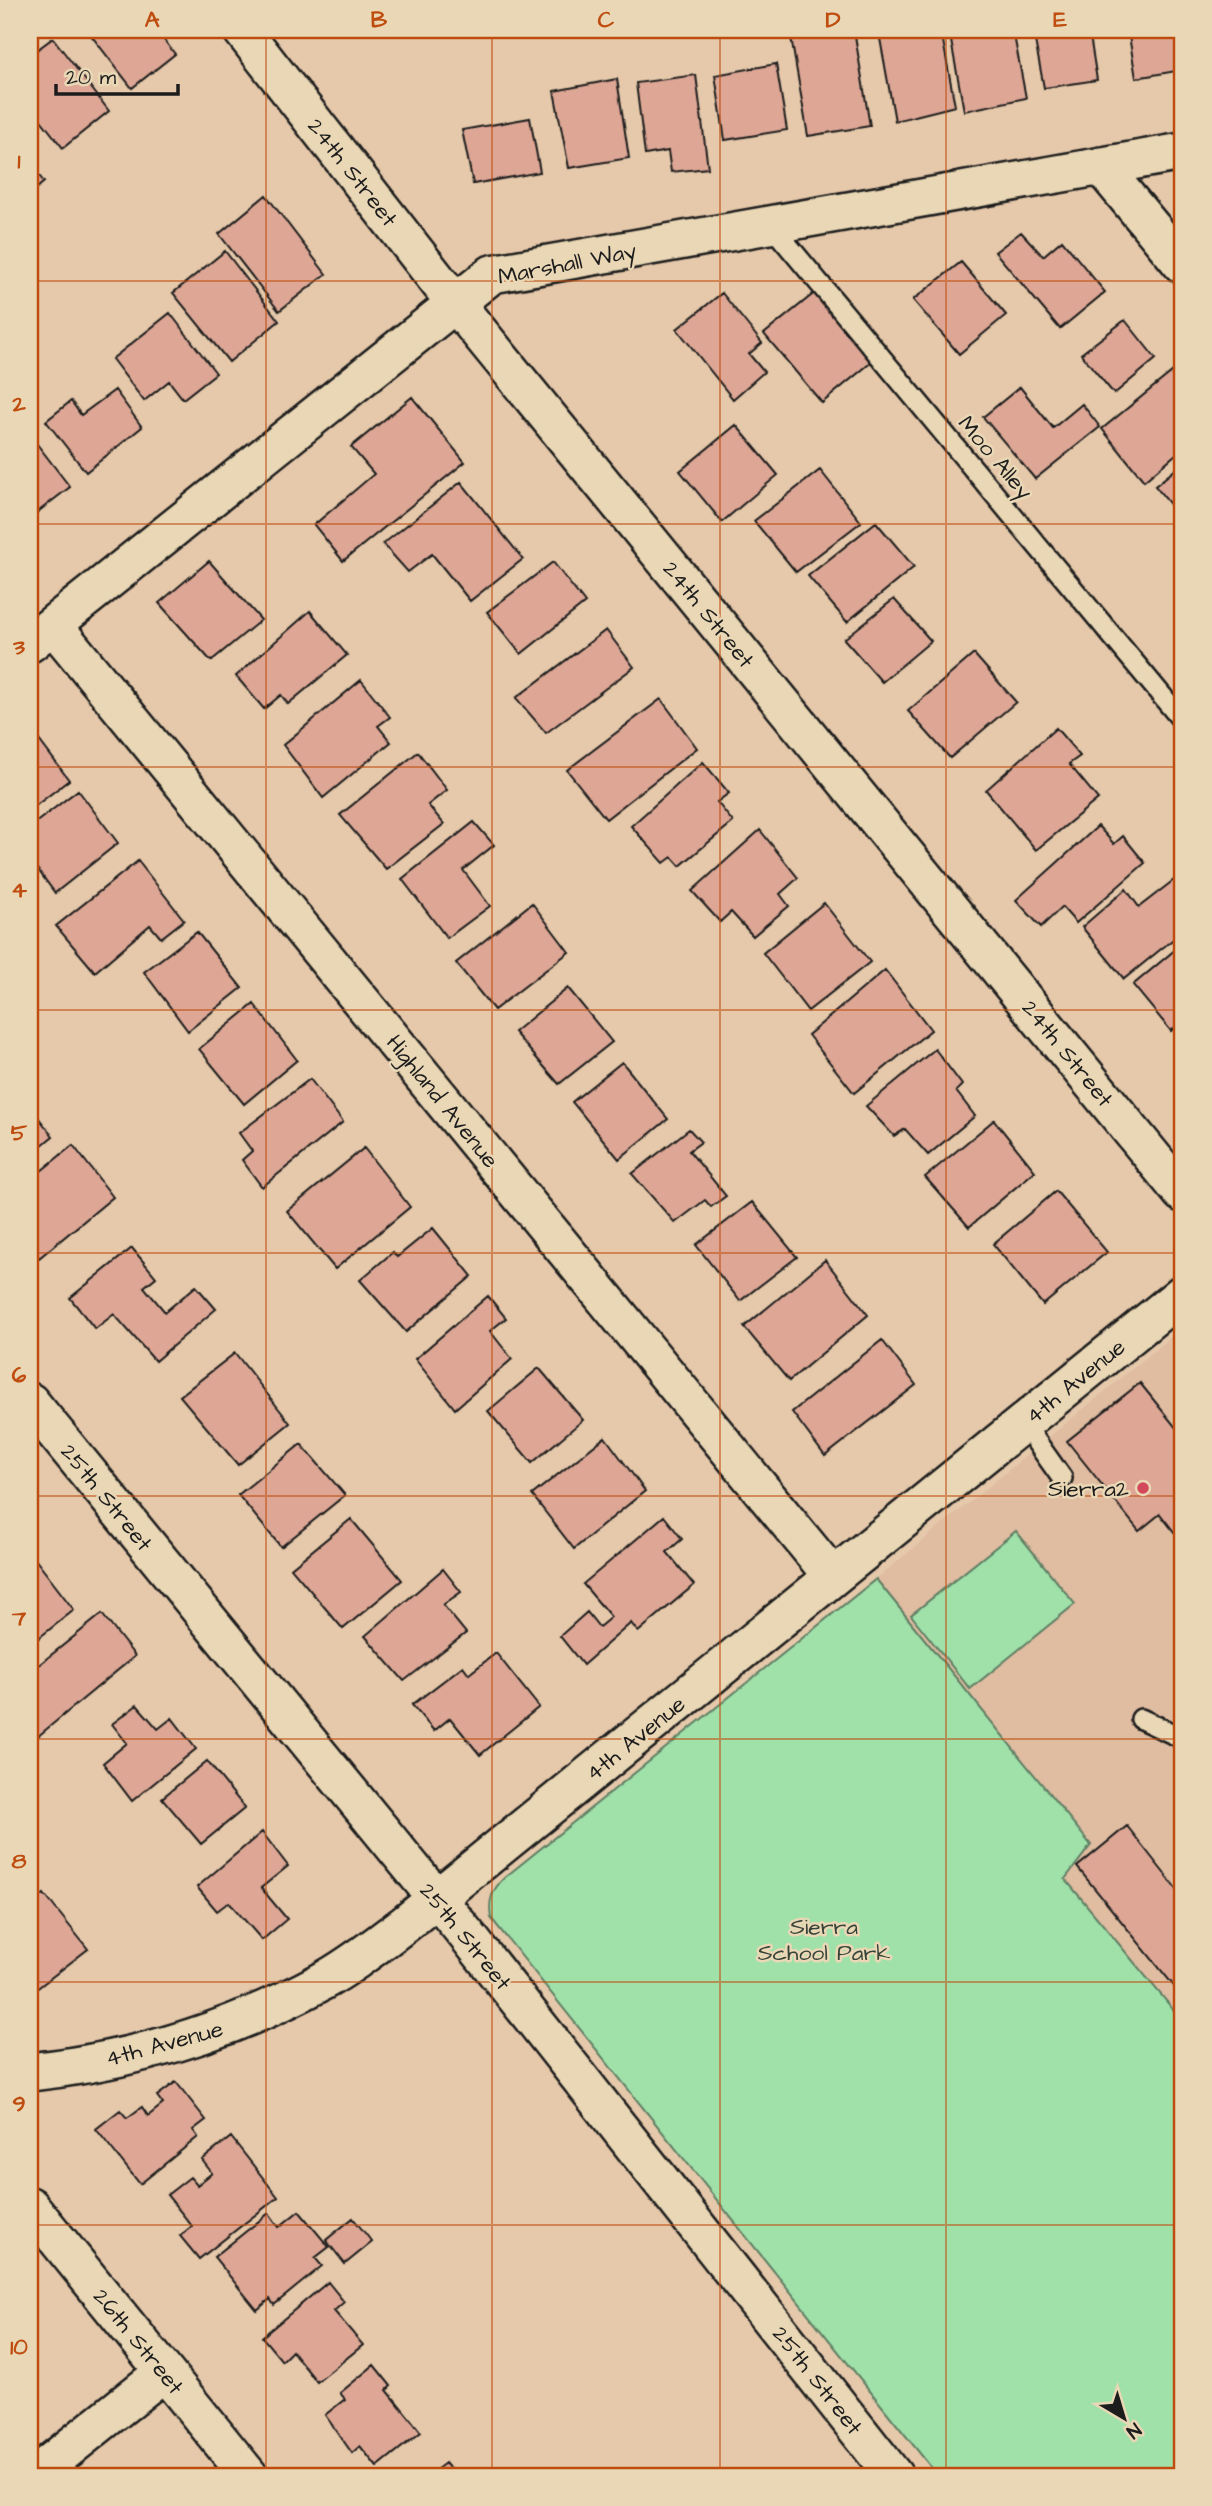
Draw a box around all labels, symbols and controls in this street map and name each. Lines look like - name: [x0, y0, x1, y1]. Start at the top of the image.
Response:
- text: A: [145, 4, 160, 36]
- text: B: [371, 4, 388, 36]
- text: C: [598, 4, 615, 36]
- text: D: [826, 4, 841, 36]
- text: E: [1053, 4, 1067, 36]
- scale bar: [56, 52, 178, 96]
- text: 20 m: [66, 63, 117, 92]
- street label: 24th Street: [300, 112, 405, 234]
- text: 1: [18, 145, 21, 177]
- street label: Marshall Way: [495, 235, 640, 294]
- text: 2: [11, 388, 26, 420]
- street label: Moo Alley: [950, 409, 1040, 508]
- street label: 24th Street: [655, 554, 762, 676]
- text: 3: [12, 631, 25, 663]
- text: 4: [11, 874, 27, 906]
- street label: 24th Street: [1014, 993, 1121, 1115]
- street label: Highland Avenue: [378, 1028, 506, 1176]
- text: 5: [11, 1117, 28, 1149]
- street label: 4th Avenue: [1019, 1331, 1132, 1432]
- text: 6: [12, 1359, 27, 1391]
- street label: 25th Street: [53, 1437, 160, 1559]
- place label: Sierra2: [1048, 1473, 1129, 1505]
- marker: Sierra2: [1135, 1480, 1151, 1496]
- text: 7: [11, 1602, 27, 1634]
- street label: 4th Avenue: [579, 1688, 692, 1789]
- text: 8: [12, 1845, 27, 1877]
- street label: 25th Street: [412, 1876, 519, 1998]
- park label: Sierra School Park: [758, 1911, 890, 1969]
- street label: 4th Avenue: [102, 2013, 226, 2075]
- text: 9: [12, 2088, 26, 2120]
- street label: 26th Street: [85, 2282, 192, 2402]
- street label: 25th Street: [764, 2319, 870, 2442]
- text: 10: [10, 2331, 28, 2363]
- north arrow: [1090, 2384, 1160, 2454]
- text: N: [1120, 2416, 1147, 2445]

